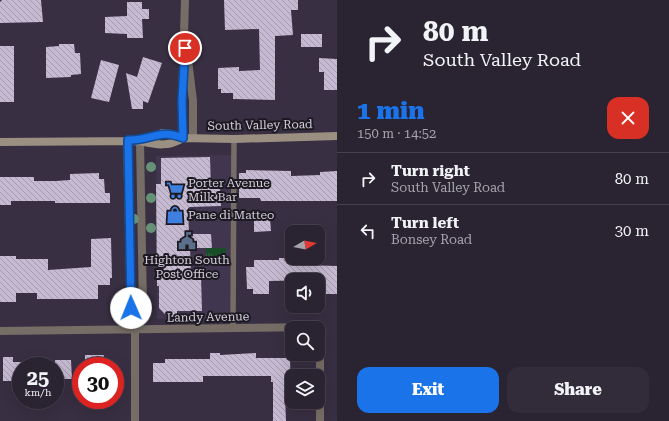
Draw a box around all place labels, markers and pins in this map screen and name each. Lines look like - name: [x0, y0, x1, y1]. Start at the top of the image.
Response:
- pin: [168, 31, 202, 65]
- place label: Porter Avenue Milk Bar: [188, 176, 270, 204]
- supermarket icon: Porter Avenue Milk Bar: [165, 180, 185, 200]
- shop icon: Pane di Matteo: [165, 205, 185, 225]
- place label: Pane di Matteo: [188, 208, 275, 222]
- public building icon: Highton South Post Office: [177, 231, 197, 251]
- place label: Highton South Post Office: [144, 253, 230, 281]

